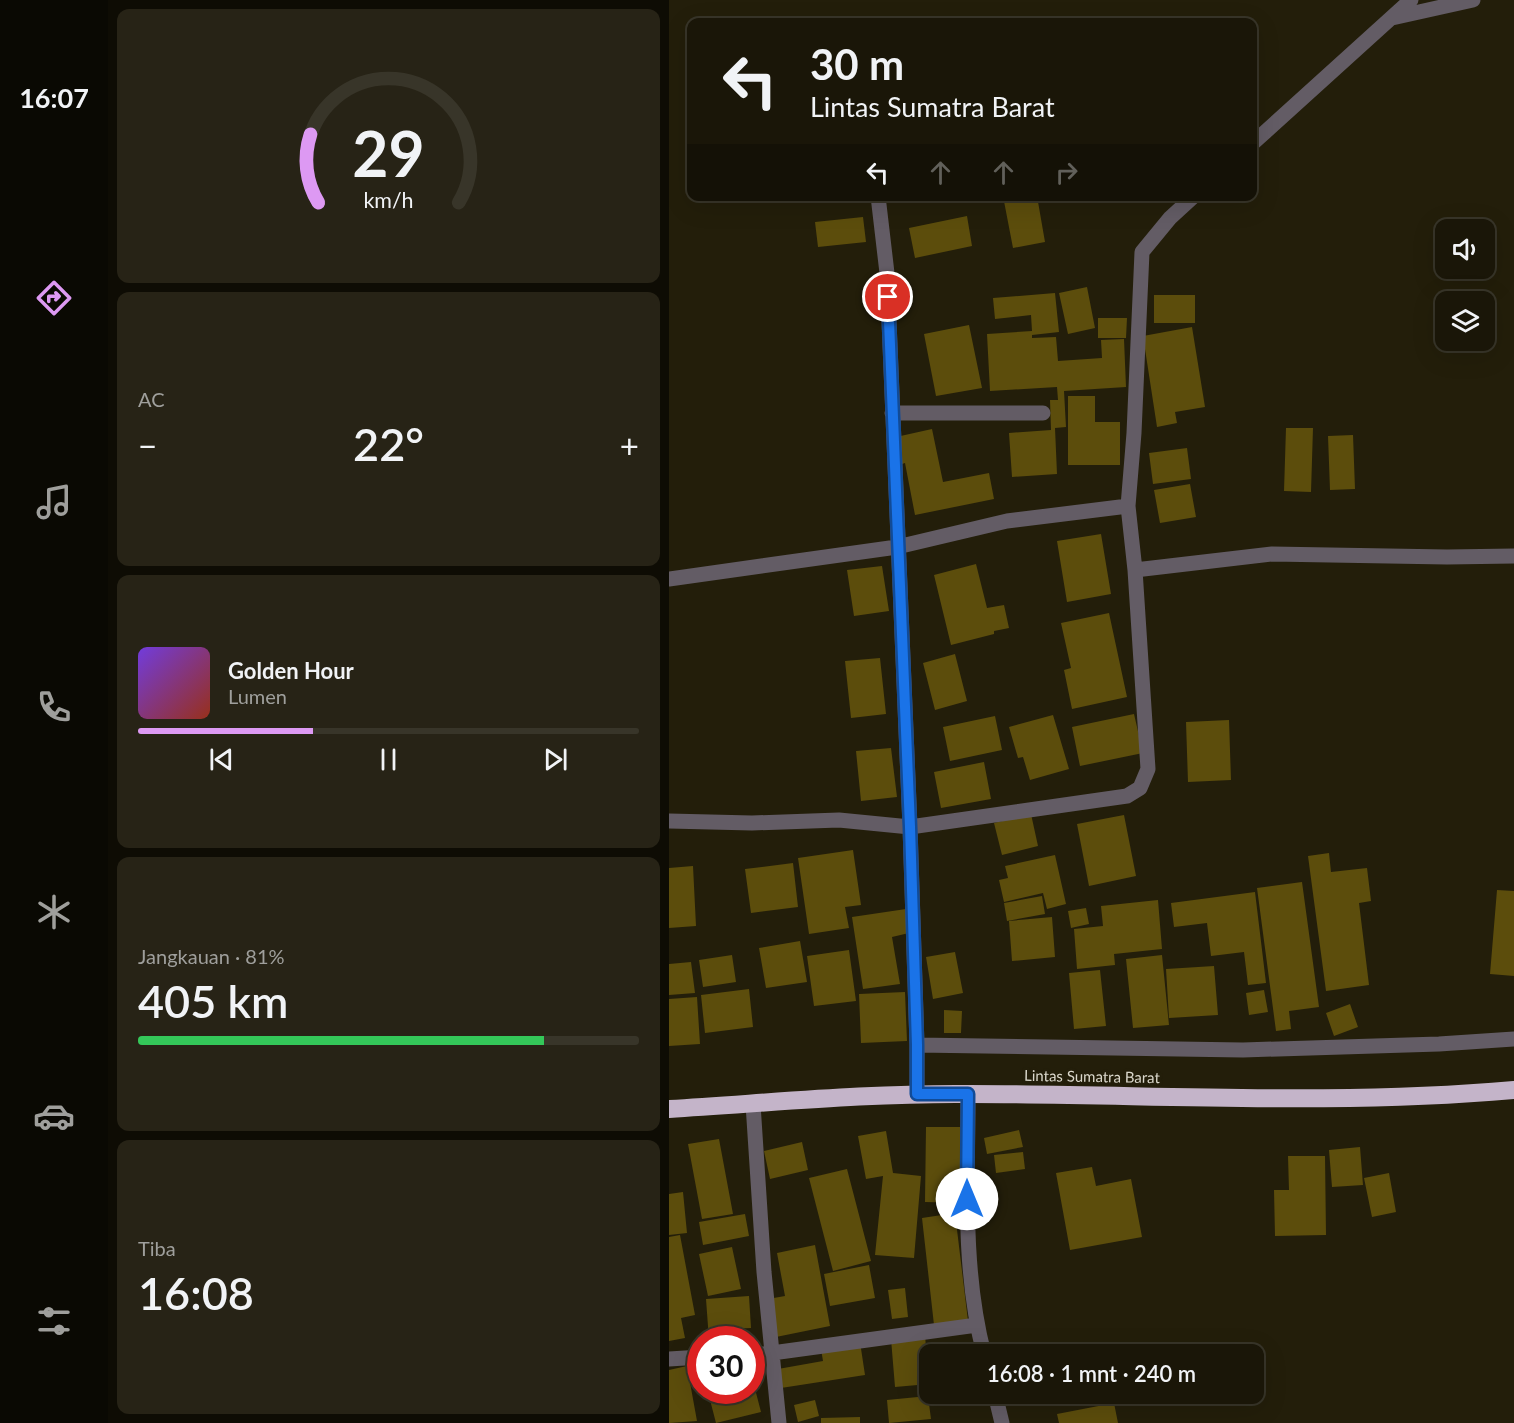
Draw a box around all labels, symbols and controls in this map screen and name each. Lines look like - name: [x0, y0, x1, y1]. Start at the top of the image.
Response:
- text: 30 m: [810, 39, 904, 89]
- icon: left: [711, 42, 789, 120]
- text: 16:07: [19, 81, 89, 114]
- text: Lintas Sumatra Barat: [810, 90, 1055, 123]
- text: 29: [352, 115, 425, 190]
- icon: left: [861, 156, 894, 189]
- icon: ahead: [924, 156, 957, 189]
- icon: ahead: [987, 156, 1020, 189]
- icon: right: [1050, 156, 1083, 189]
- text: km/h: [363, 187, 414, 213]
- map controls: [1435, 219, 1495, 351]
- button: sound: [1435, 219, 1495, 279]
- pin: [862, 271, 913, 322]
- icon: directions: [33, 277, 75, 319]
- icon: arrive: [871, 280, 904, 313]
- button: layers: [1435, 291, 1495, 351]
- text: AC: [138, 387, 165, 411]
- text: 22°: [353, 417, 424, 471]
- text: −: [138, 425, 157, 465]
- text: +: [620, 425, 639, 465]
- icon: music: [33, 481, 75, 523]
- text: Golden Hour: [228, 657, 354, 684]
- text: Lumen: [228, 684, 287, 708]
- icon: phone: [33, 686, 75, 728]
- icon: previous: [205, 743, 238, 776]
- icon: pause: [372, 743, 405, 776]
- icon: next: [539, 743, 572, 776]
- icon: climate: [33, 891, 75, 933]
- text: Jangkauan · 81%: [138, 944, 285, 968]
- text: 405 km: [138, 974, 288, 1028]
- street label: Lintas Sumatra Barat: [1024, 1066, 1161, 1086]
- icon: car: [33, 1095, 75, 1137]
- position arrow: [935, 1167, 999, 1231]
- text: Tiba: [138, 1236, 176, 1260]
- text: 16:08: [138, 1266, 254, 1320]
- icon: filters: [33, 1300, 75, 1342]
- speed limit sign: 30: [687, 1326, 765, 1404]
- text: 16:08 · 1 mnt · 240 m: [987, 1360, 1196, 1387]

